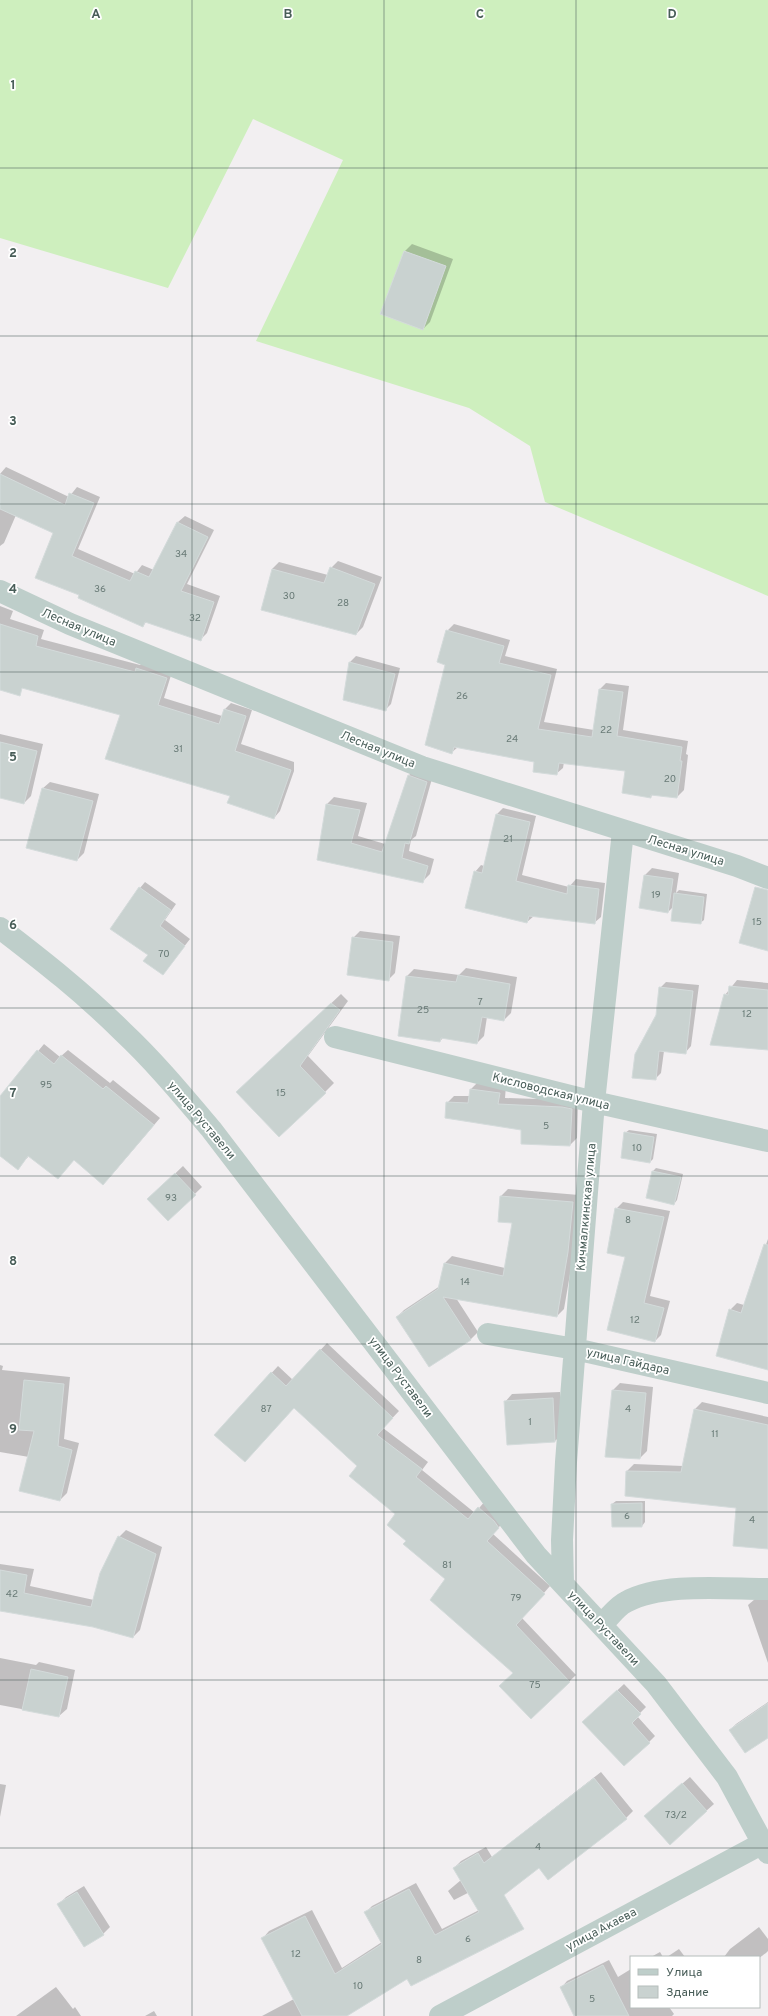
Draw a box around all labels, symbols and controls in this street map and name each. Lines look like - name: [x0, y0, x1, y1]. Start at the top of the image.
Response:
- text: A: [91, 7, 101, 23]
- text: B: [284, 7, 293, 23]
- text: C: [476, 7, 484, 23]
- text: D: [667, 7, 677, 23]
- text: 1: [10, 78, 16, 94]
- text: 2: [9, 246, 17, 262]
- text: 3: [9, 414, 17, 430]
- house number: 34: [175, 548, 187, 561]
- text: 4: [9, 582, 17, 598]
- house number: 36: [94, 583, 106, 596]
- house number: 30: [283, 590, 295, 603]
- house number: 28: [337, 597, 349, 610]
- street label: Лесная улица: [39, 605, 118, 651]
- house number: 32: [189, 612, 201, 625]
- house number: 26: [456, 690, 468, 703]
- house number: 22: [600, 724, 612, 737]
- street label: Лесная улица: [338, 728, 417, 772]
- house number: 24: [506, 733, 518, 746]
- house number: 31: [173, 743, 183, 756]
- text: 5: [9, 750, 17, 766]
- house number: 20: [664, 773, 676, 786]
- street label: Лесная улица: [645, 832, 726, 870]
- house number: 21: [503, 833, 513, 846]
- house number: 19: [651, 889, 661, 902]
- house number: 15: [752, 916, 762, 929]
- text: 6: [9, 918, 17, 934]
- house number: 70: [158, 948, 170, 961]
- house number: 7: [477, 996, 483, 1009]
- house number: 25: [417, 1004, 429, 1017]
- house number: 12: [742, 1008, 752, 1021]
- street label: Кисловодская улица: [491, 1070, 611, 1114]
- street label: улица Руставели: [164, 1078, 239, 1163]
- house number: 95: [40, 1079, 52, 1092]
- text: 7: [10, 1086, 17, 1102]
- house number: 15: [276, 1087, 286, 1100]
- house number: 5: [543, 1120, 549, 1133]
- street label: Кичмалкинская улица: [573, 1142, 601, 1272]
- house number: 10: [632, 1142, 642, 1155]
- house number: 93: [165, 1192, 177, 1205]
- house number: 8: [625, 1214, 631, 1227]
- text: 8: [9, 1254, 17, 1270]
- house number: 14: [460, 1276, 470, 1289]
- house number: 12: [630, 1314, 640, 1327]
- street label: улица Руставели: [365, 1334, 436, 1421]
- street label: улица Гайдара: [585, 1345, 671, 1379]
- house number: 87: [260, 1403, 272, 1416]
- house number: 4: [625, 1403, 631, 1416]
- house number: 1: [528, 1416, 532, 1429]
- text: 9: [9, 1422, 17, 1438]
- house number: 11: [711, 1428, 719, 1441]
- house number: 6: [624, 1510, 630, 1523]
- house number: 4: [749, 1514, 755, 1527]
- house number: 81: [442, 1559, 452, 1572]
- house number: 42: [6, 1588, 18, 1601]
- street label: улица Руставели: [564, 1588, 642, 1670]
- house number: 79: [510, 1592, 522, 1605]
- house number: 75: [529, 1679, 541, 1692]
- house number: 73/2: [665, 1809, 687, 1822]
- house number: 4: [535, 1841, 541, 1854]
- street label: улица Акаева: [563, 1905, 640, 1955]
- house number: 6: [465, 1933, 471, 1946]
- house number: 12: [291, 1948, 301, 1961]
- house number: 8: [416, 1954, 422, 1967]
- legend: [630, 1956, 760, 2008]
- text: Улица: [666, 1965, 702, 1981]
- house number: 10: [353, 1980, 363, 1993]
- text: Здание: [666, 1985, 709, 2001]
- house number: 5: [589, 1993, 595, 2006]

